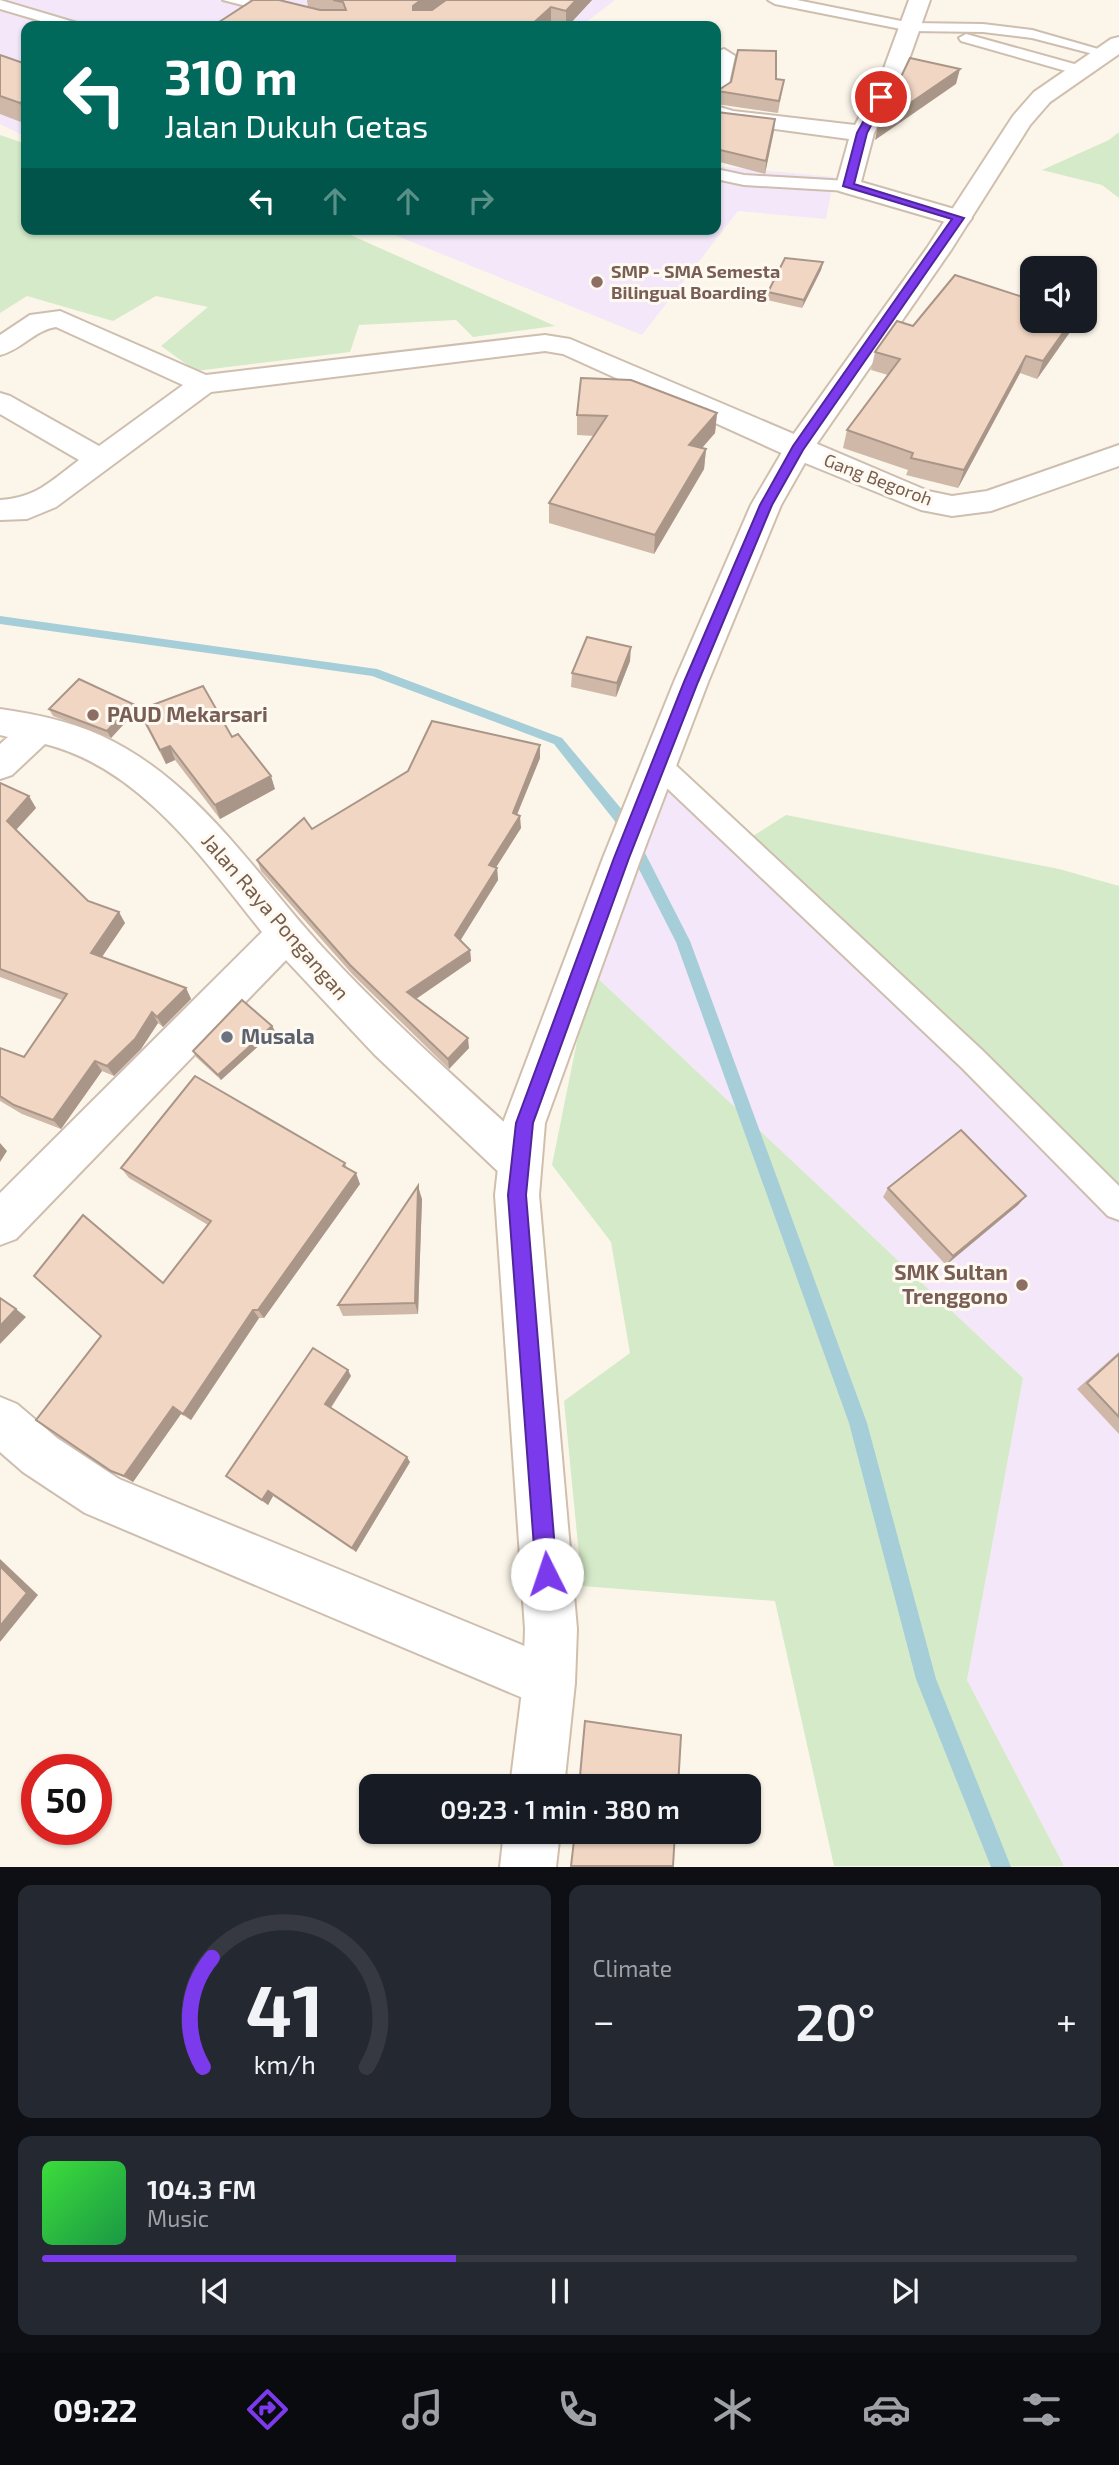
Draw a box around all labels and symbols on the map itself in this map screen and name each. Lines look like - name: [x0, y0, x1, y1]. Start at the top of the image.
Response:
- pin: [851, 67, 911, 127]
- place label: SMP - SMA Semesta Bilingual Boarding: [611, 260, 780, 303]
- marker: SMP - SMA Semesta Bilingual Boarding: [589, 274, 605, 290]
- street label: Gang Begoroh: [821, 448, 936, 510]
- place label: PAUD Mekarsari: [107, 701, 268, 726]
- marker: PAUD Mekarsari: [85, 707, 101, 723]
- street label: Jalan Raya Pongangan: [197, 828, 355, 1004]
- place label: Musala: [241, 1023, 315, 1048]
- marker: Musala: [219, 1029, 235, 1045]
- place label: SMK Sultan Trenggono: [894, 1259, 1008, 1308]
- marker: SMK Sultan Trenggono: [1014, 1277, 1030, 1293]
- position arrow: [510, 1537, 584, 1611]
- speed limit sign: 50: [21, 1754, 112, 1845]

